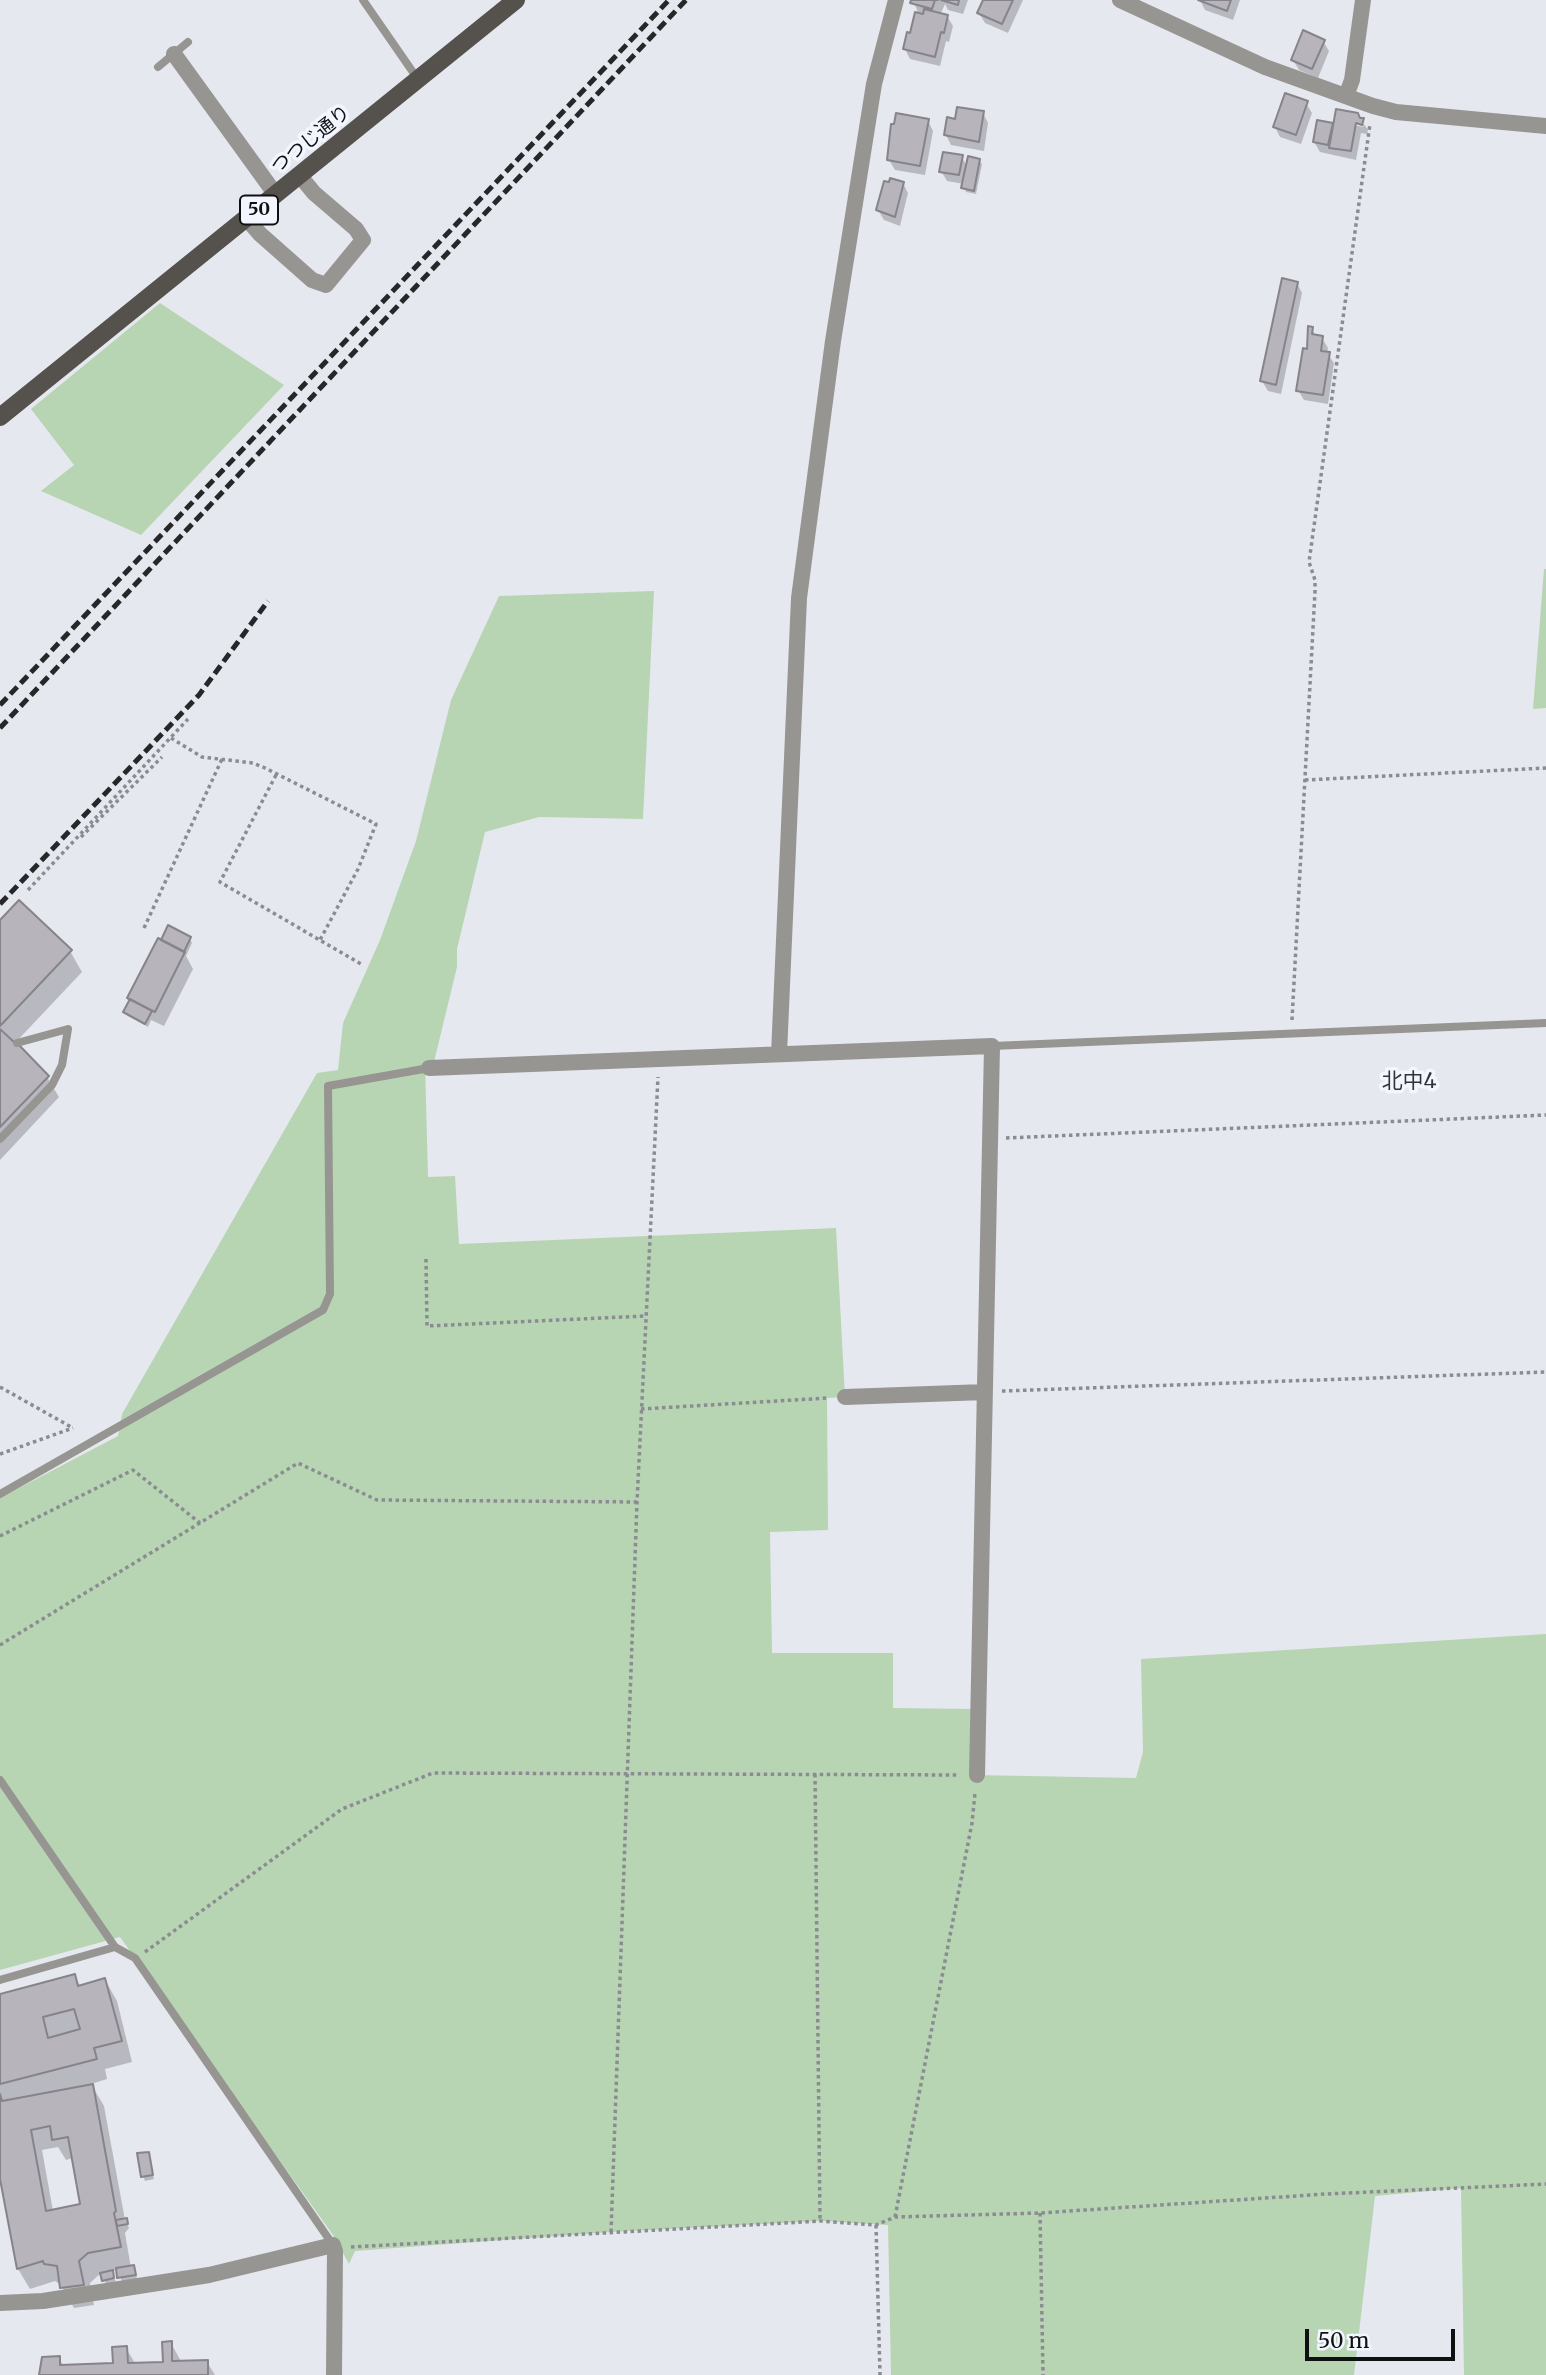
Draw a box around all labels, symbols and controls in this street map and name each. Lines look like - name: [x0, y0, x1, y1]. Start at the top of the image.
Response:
- street label: つつじ通り: [267, 101, 355, 179]
- road number: 50: [240, 196, 278, 224]
- district label: 北中4: [1382, 1069, 1436, 1095]
- scale bar: [1308, 2316, 1458, 2360]
- text: 50 m: [1318, 2327, 1369, 2354]

